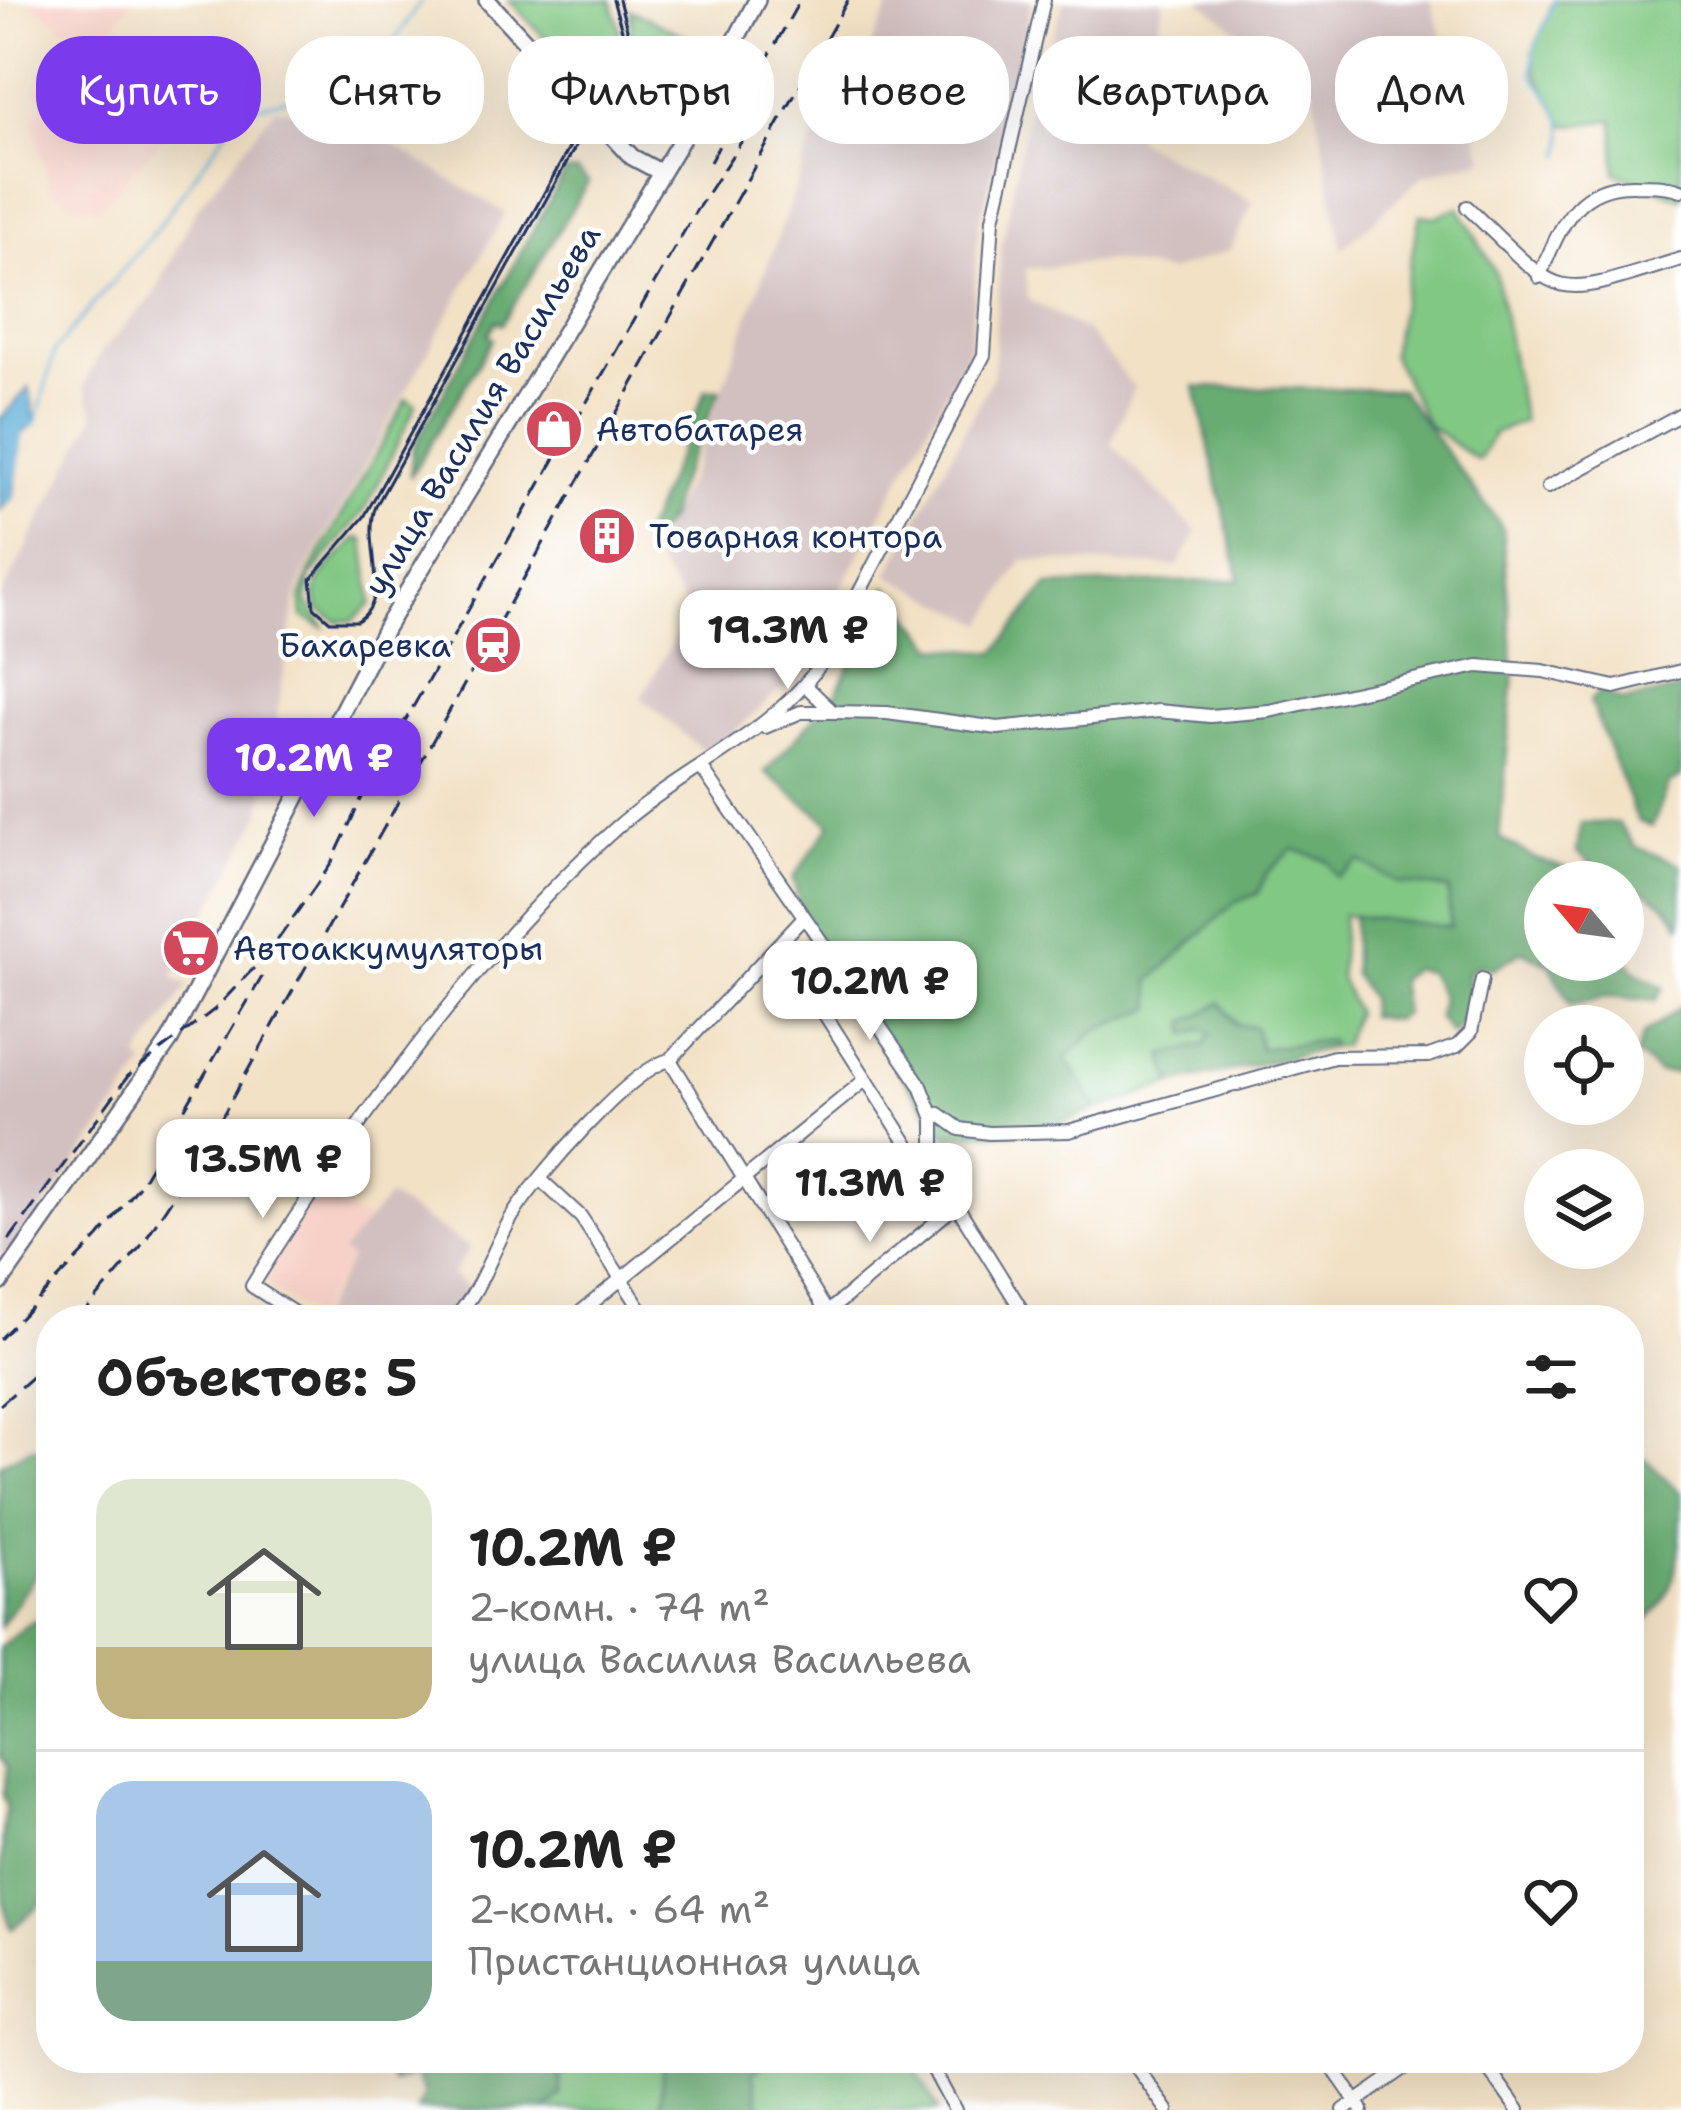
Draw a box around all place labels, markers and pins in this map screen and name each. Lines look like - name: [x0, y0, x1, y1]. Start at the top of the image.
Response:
- shop icon: Автобатарея: [523, 398, 585, 460]
- place label: Автобатарея: [596, 407, 804, 452]
- building icon: Товарная контора: [576, 505, 638, 567]
- place label: Товарная контора: [649, 514, 942, 559]
- pin: 19.3M ₽: [677, 590, 899, 692]
- station icon: Бахаревка: [462, 614, 524, 676]
- place label: Бахаревка: [279, 623, 451, 668]
- pin: 10.2M ₽: [203, 718, 425, 820]
- supermarket icon: Автоаккумуляторы: [160, 917, 222, 979]
- place label: Автоаккумуляторы: [233, 926, 543, 971]
- pin: 10.2M ₽: [759, 941, 981, 1043]
- pin: 13.5M ₽: [152, 1119, 374, 1221]
- pin: 11.3M ₽: [759, 1143, 981, 1245]

